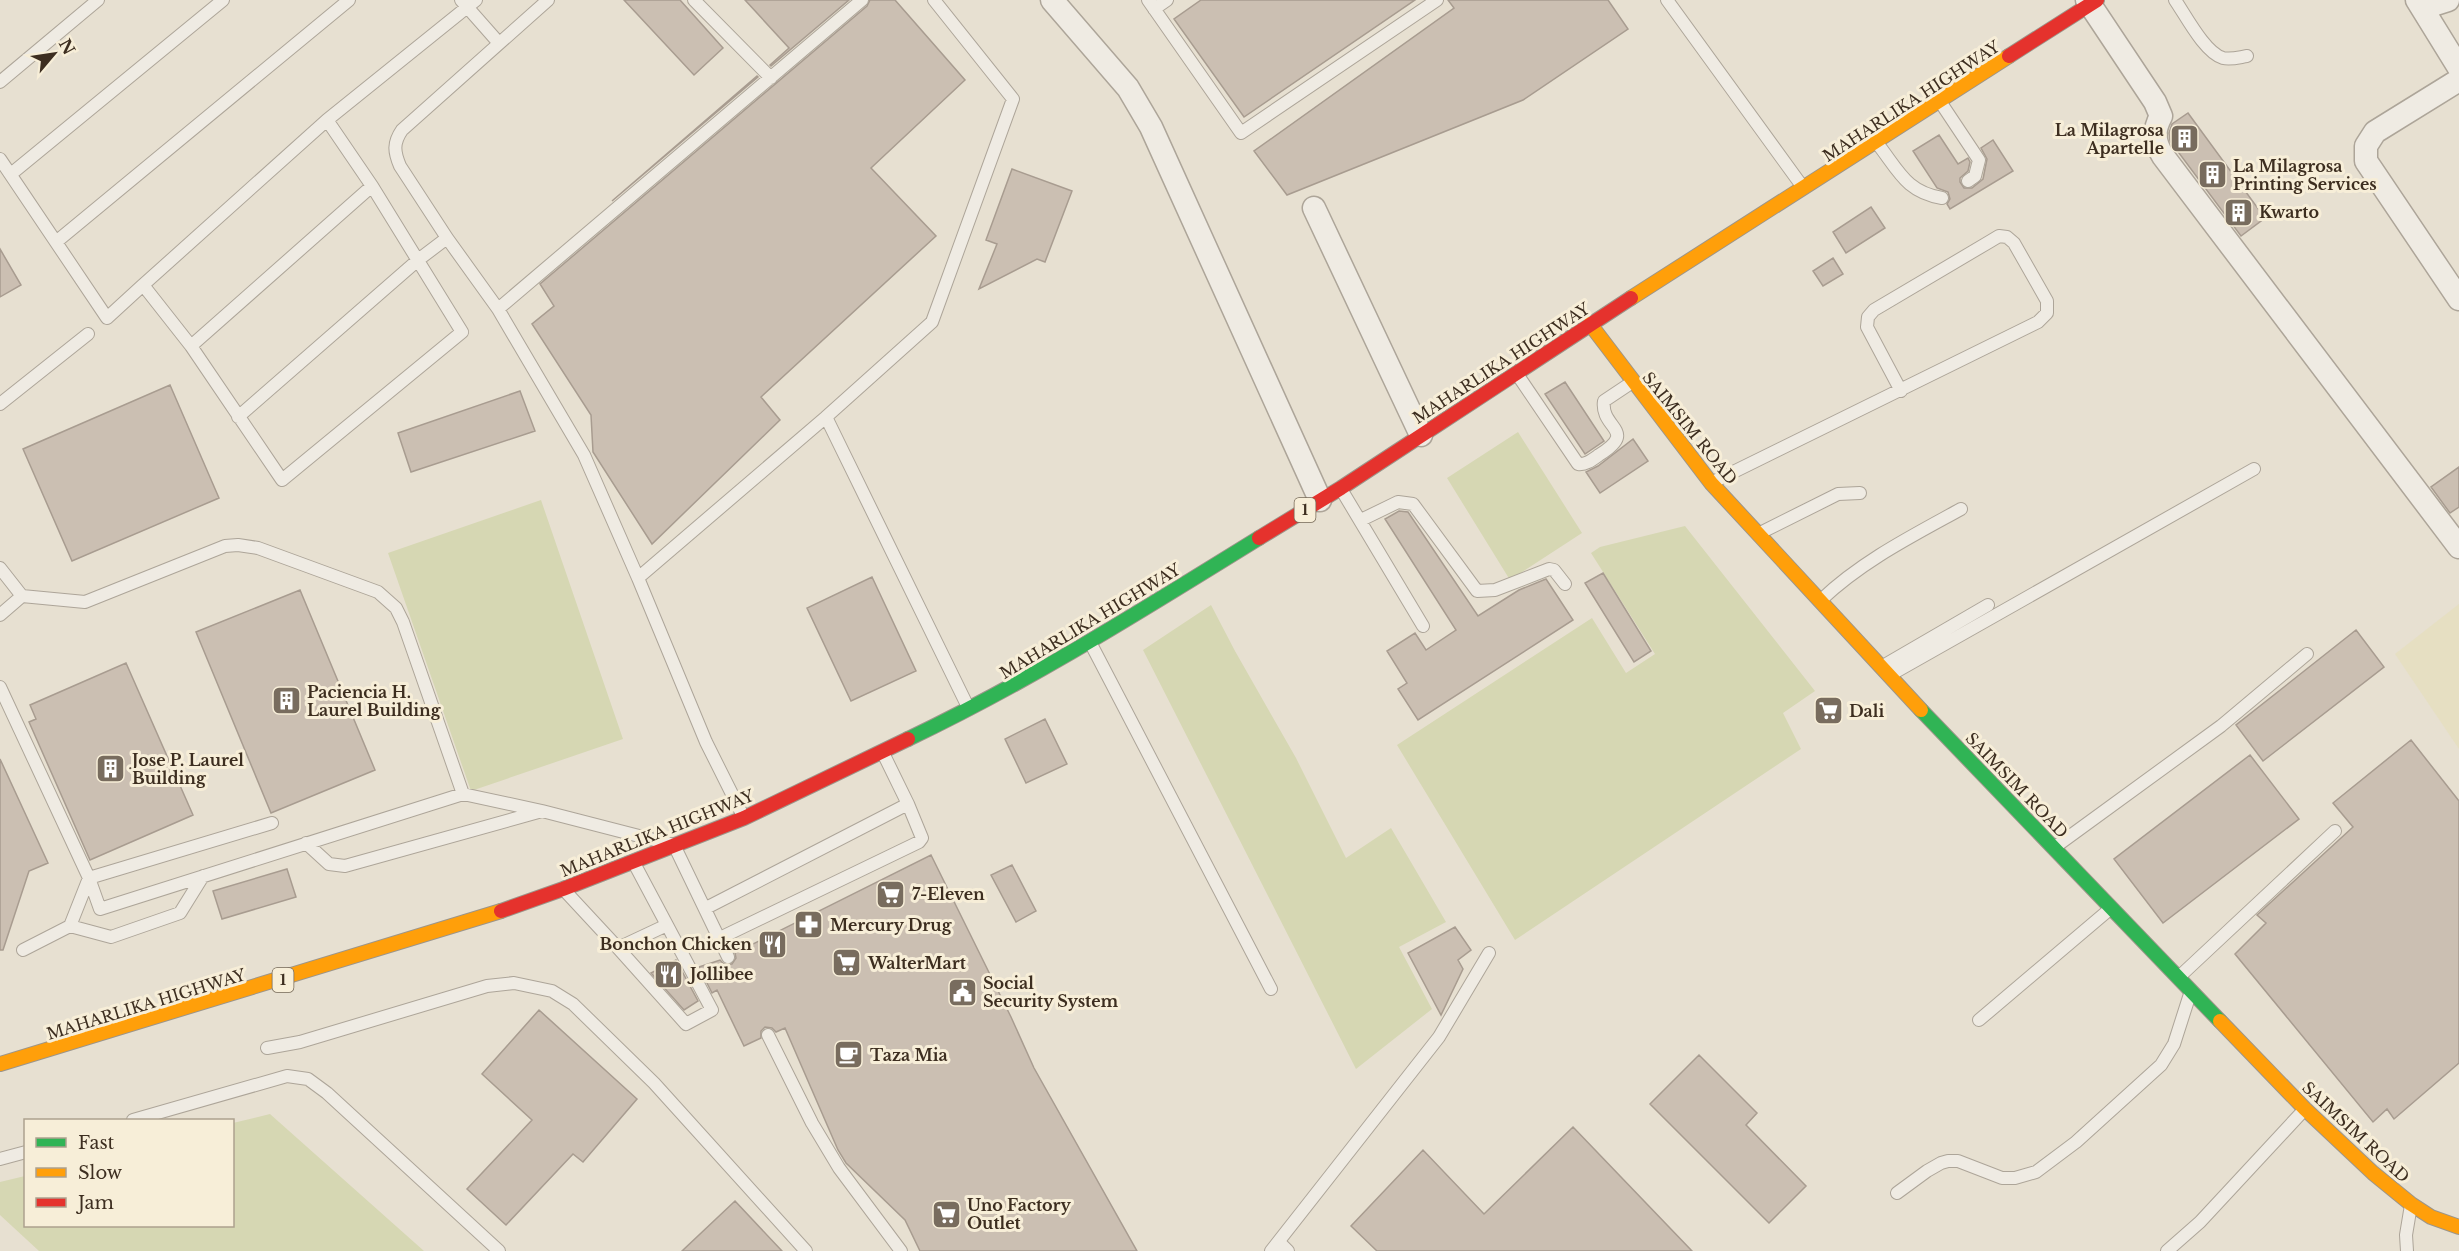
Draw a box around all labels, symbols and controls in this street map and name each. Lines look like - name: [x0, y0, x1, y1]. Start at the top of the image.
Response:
- north arrow: [24, 24, 84, 84]
- text: N: [55, 35, 80, 58]
- street label: MAHARLIKA HIGHWAY: [1819, 36, 2004, 166]
- place label: La Milagrosa Apartelle: [2055, 120, 2164, 158]
- building icon: La Milagrosa Apartelle: [2169, 123, 2201, 155]
- place label: La Milagrosa Printing Services: [2233, 156, 2377, 194]
- building icon: La Milagrosa Printing Services: [2196, 159, 2228, 191]
- building icon: Kwarto: [2222, 196, 2254, 228]
- place label: Kwarto: [2259, 202, 2319, 222]
- street label: MAHARLIKA HIGHWAY: [1409, 298, 1594, 428]
- street label: SAIMSIM ROAD: [1639, 368, 1741, 488]
- road number: 1: [1294, 498, 1316, 522]
- street label: MAHARLIKA HIGHWAY: [996, 559, 1184, 683]
- place label: Paciencia H. Laurel Building: [307, 682, 442, 720]
- building icon: Paciencia H. Laurel Building: [270, 685, 302, 717]
- supermarket icon: Dali: [1812, 695, 1844, 727]
- place label: Dali: [1849, 701, 1884, 721]
- street label: SAIMSIM ROAD: [1962, 728, 2072, 842]
- place label: Jose P. Laurel Building: [129, 750, 244, 788]
- building icon: Jose P. Laurel Building: [95, 753, 127, 785]
- street label: MAHARLIKA HIGHWAY: [557, 785, 757, 881]
- supermarket icon: 7-Eleven: [875, 878, 907, 910]
- place label: 7-Eleven: [912, 884, 985, 904]
- pharmacy icon: Mercury Drug: [793, 909, 825, 941]
- place label: Mercury Drug: [830, 915, 953, 935]
- restaurant icon: Bonchon Chicken: [757, 928, 789, 960]
- place label: Bonchon Chicken: [600, 934, 752, 954]
- supermarket icon: WalterMart: [831, 947, 863, 979]
- place label: WalterMart: [867, 953, 967, 973]
- restaurant icon: Jollibee: [653, 958, 685, 990]
- street label: MAHARLIKA HIGHWAY: [44, 964, 248, 1044]
- place label: Jollibee: [687, 964, 753, 984]
- road number: 1: [272, 968, 294, 992]
- place label: Social Security System: [983, 973, 1119, 1011]
- public building icon: Social Security System: [946, 976, 978, 1008]
- cafe icon: Taza Mia: [833, 1039, 865, 1071]
- place label: Taza Mia: [870, 1045, 948, 1065]
- street label: SAIMSIM ROAD: [2298, 1077, 2414, 1187]
- legend: [24, 1119, 234, 1227]
- text: Fast: [78, 1132, 115, 1154]
- text: Slow: [78, 1162, 123, 1184]
- text: Jam: [76, 1192, 114, 1214]
- place label: Uno Factory Outlet: [967, 1195, 1072, 1233]
- supermarket icon: Uno Factory Outlet: [930, 1198, 962, 1230]

